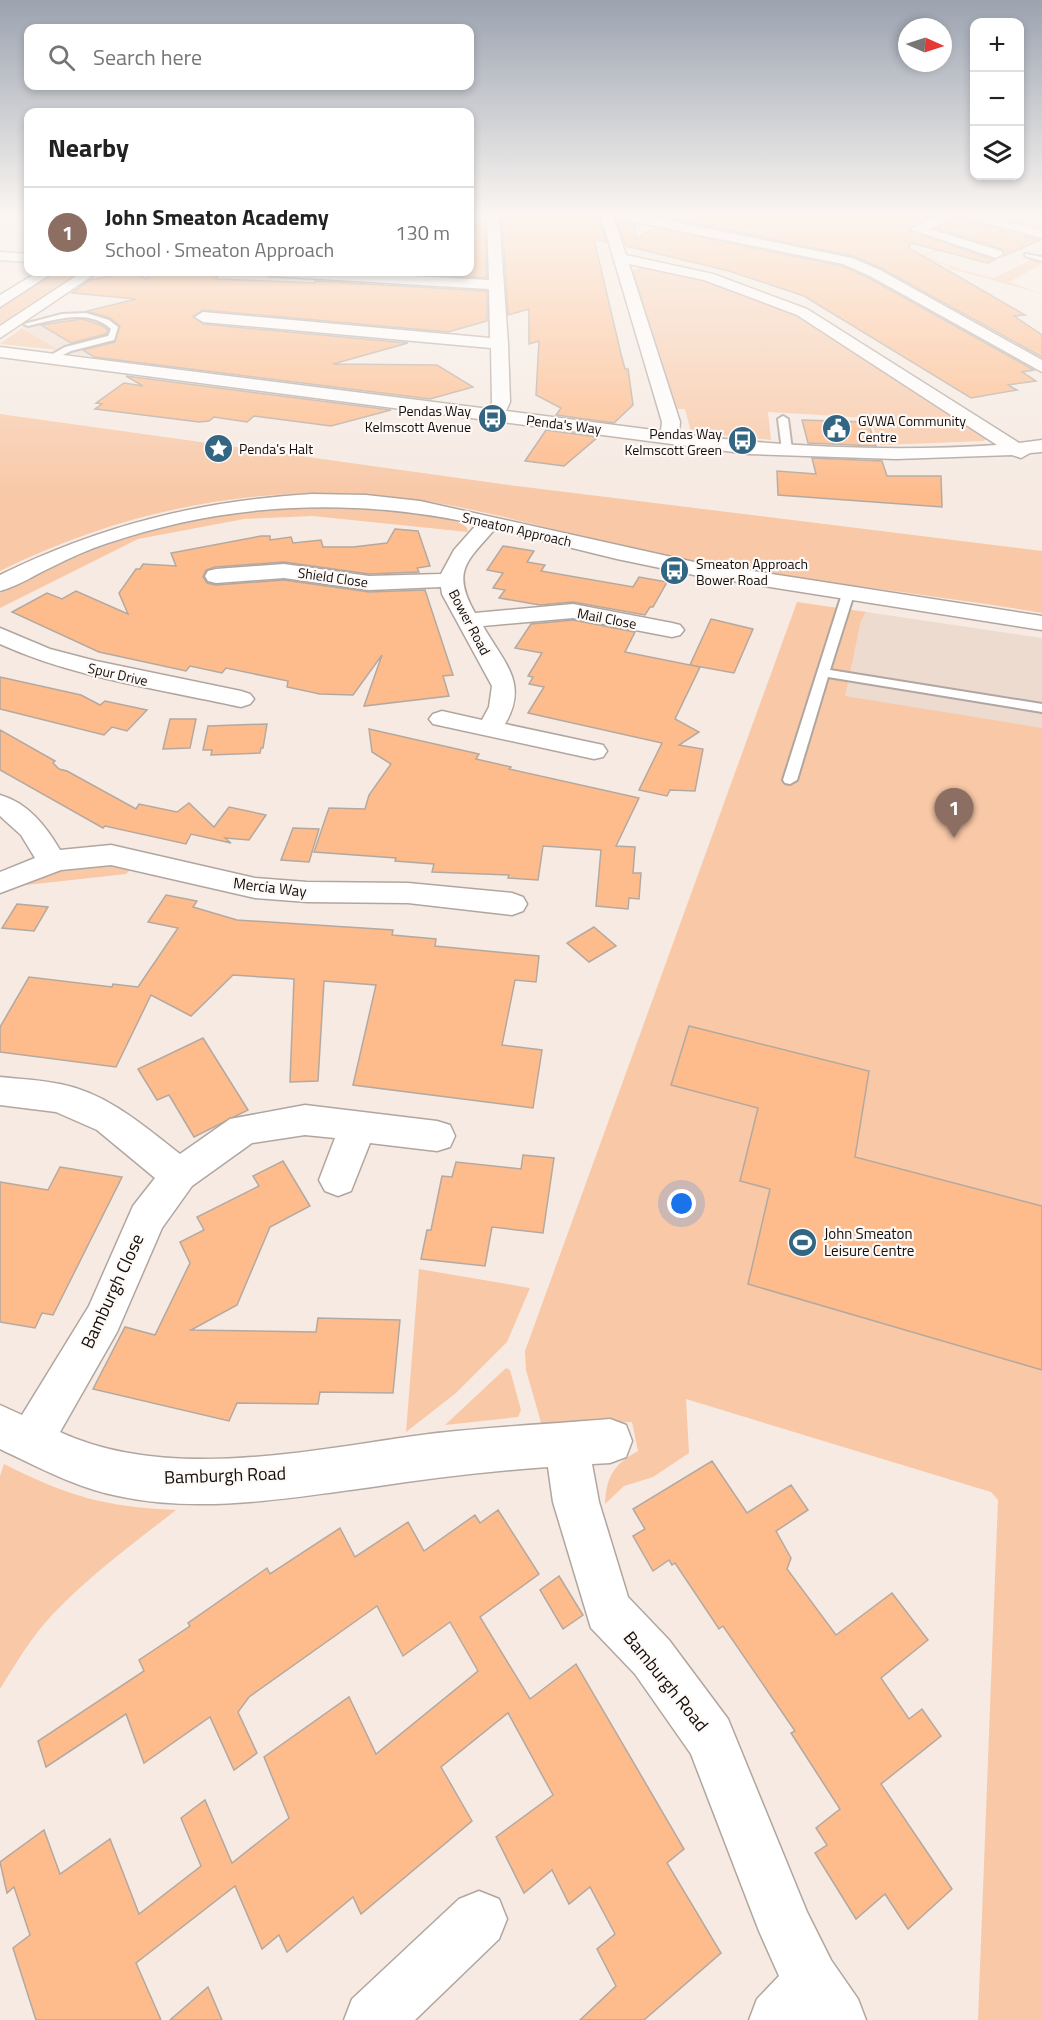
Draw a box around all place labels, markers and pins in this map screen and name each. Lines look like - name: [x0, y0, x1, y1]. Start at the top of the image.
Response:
- place label: Pendas Way Kelmscott Avenue: [365, 400, 471, 437]
- bus stop icon: Pendas Way Kelmscott Avenue: [476, 402, 508, 434]
- place label: GVWA Community Centre: [858, 410, 966, 447]
- public building icon: GVWA Community Centre: [821, 412, 853, 444]
- place label: Pendas Way Kelmscott Green: [624, 423, 722, 460]
- bus stop icon: Pendas Way Kelmscott Green: [727, 425, 759, 457]
- place icon: Penda's Halt: [202, 432, 234, 464]
- place label: Penda's Halt: [239, 438, 313, 459]
- place label: Smeaton Approach Bower Road: [696, 553, 808, 590]
- bus stop icon: Smeaton Approach Bower Road: [659, 555, 691, 587]
- pin: 1: [934, 788, 974, 838]
- place label: John Smeaton Leisure Centre: [824, 1222, 914, 1262]
- sports icon: John Smeaton Leisure Centre: [787, 1226, 819, 1258]

